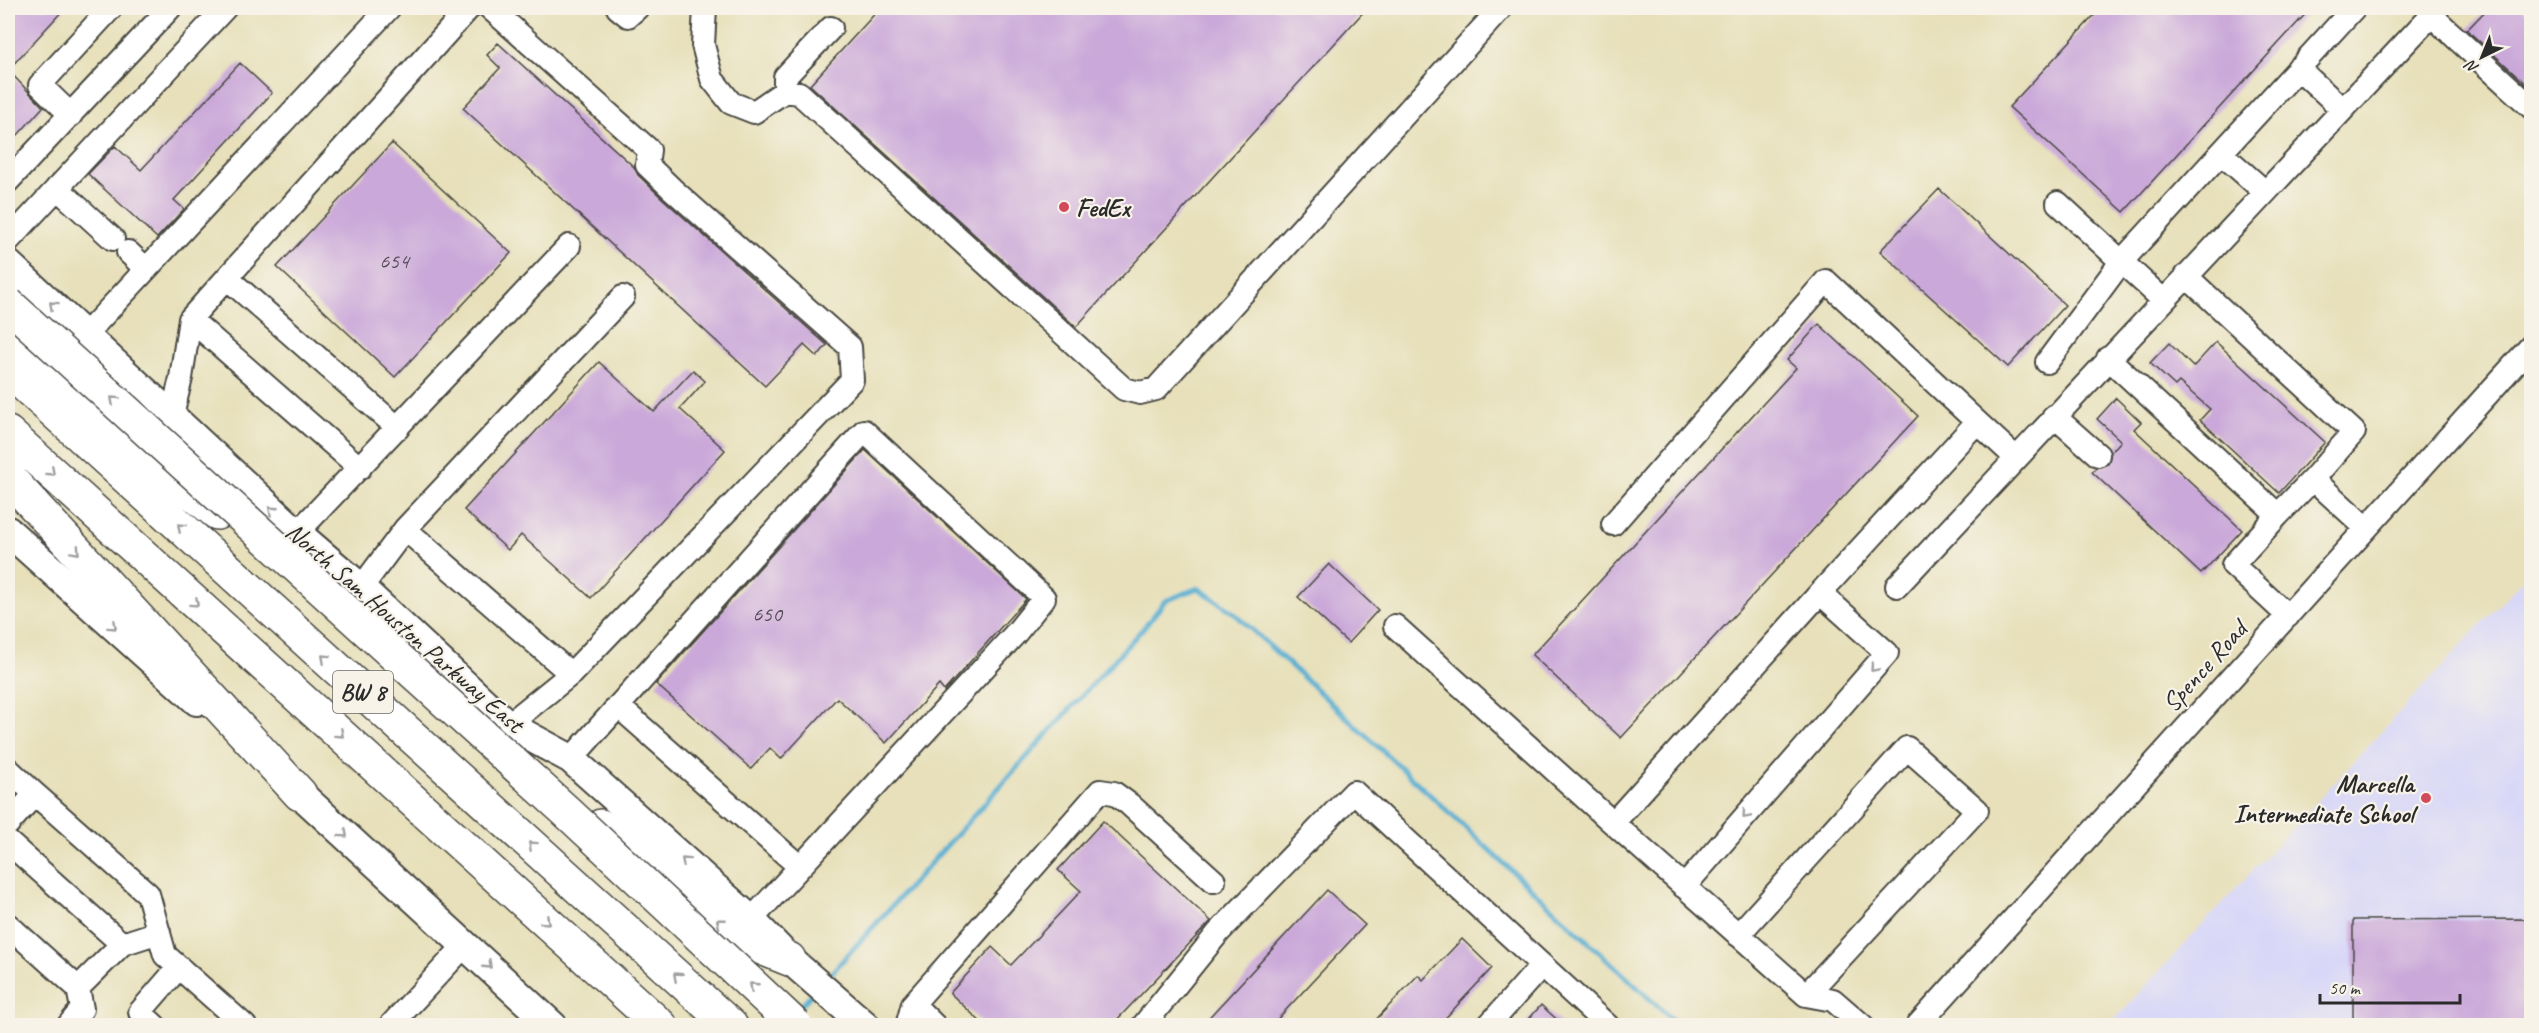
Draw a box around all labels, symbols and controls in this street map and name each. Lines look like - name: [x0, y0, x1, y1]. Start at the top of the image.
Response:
- north arrow: [2452, 27, 2512, 87]
- text: N: [2460, 54, 2483, 78]
- place label: FedEx: [1076, 191, 1132, 224]
- marker: FedEx: [1057, 200, 1071, 214]
- house number: 654: [379, 247, 411, 275]
- one-way arrow: [49, 301, 60, 312]
- one-way arrow: [110, 396, 120, 407]
- one-way arrow: [44, 465, 55, 476]
- one-way arrow: [269, 506, 279, 517]
- street label: North Sam Houston Parkway East: [279, 515, 532, 741]
- one-way arrow: [177, 523, 188, 534]
- one-way arrow: [69, 544, 80, 554]
- one-way arrow: [188, 596, 199, 607]
- house number: 650: [752, 600, 784, 628]
- street label: Spence Road: [2155, 611, 2256, 719]
- one-way arrow: [107, 619, 117, 630]
- one-way arrow: [322, 654, 332, 665]
- one-way arrow: [1870, 661, 1881, 672]
- road number: BW 8: [333, 671, 393, 713]
- one-way arrow: [333, 727, 343, 738]
- place label: Marcella Intermediate School: [2234, 767, 2419, 830]
- marker: Marcella Intermediate School: [2419, 791, 2433, 805]
- one-way arrow: [1742, 808, 1753, 819]
- one-way arrow: [336, 826, 347, 837]
- one-way arrow: [528, 841, 539, 852]
- one-way arrow: [682, 857, 692, 868]
- one-way arrow: [539, 914, 550, 925]
- one-way arrow: [716, 919, 727, 930]
- one-way arrow: [481, 958, 491, 969]
- scale bar: [2320, 967, 2460, 1005]
- one-way arrow: [673, 972, 683, 983]
- text: 50 m: [2329, 977, 2362, 999]
- one-way arrow: [750, 982, 761, 993]

